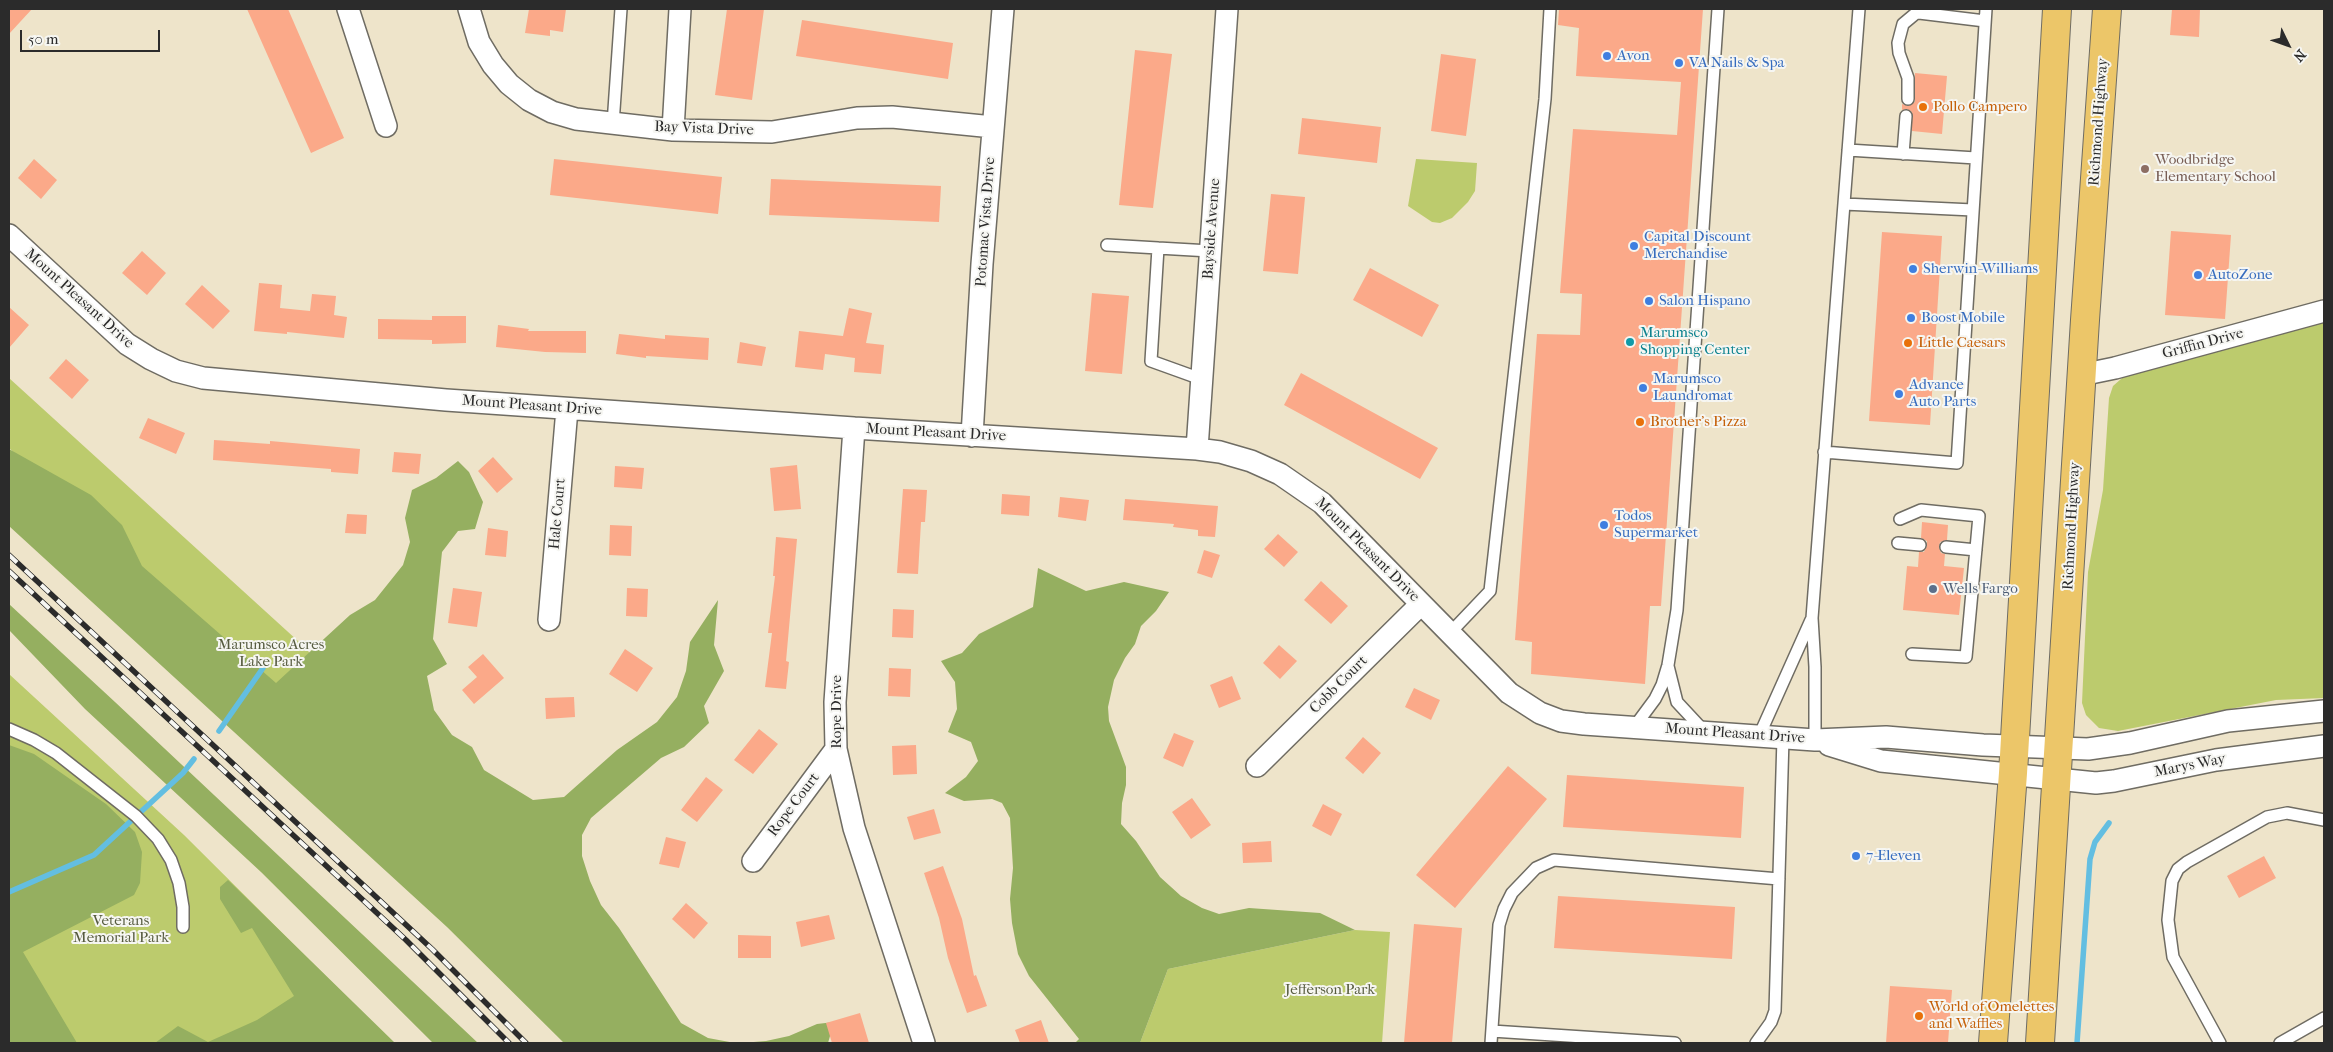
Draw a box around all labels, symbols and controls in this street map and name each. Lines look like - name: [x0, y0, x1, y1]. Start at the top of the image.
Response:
- scale bar: [22, 20, 162, 52]
- north arrow: [2263, 20, 2313, 70]
- text: 50 m: [28, 30, 58, 48]
- text: N: [2290, 46, 2309, 65]
- place label: Avon: [1617, 47, 1650, 65]
- marker: Avon: [1601, 50, 1613, 62]
- place label: VA Nails & Spa: [1689, 54, 1785, 72]
- marker: VA Nails & Spa: [1673, 57, 1685, 69]
- street label: Richmond Highway: [2086, 57, 2112, 187]
- place label: Pollo Campero: [1933, 98, 2027, 116]
- marker: Pollo Campero: [1917, 101, 1929, 113]
- street label: Bay Vista Drive: [654, 118, 754, 140]
- place label: Woodbridge Elementary School: [2155, 151, 2276, 186]
- street label: Potomac Vista Drive: [972, 156, 1000, 288]
- marker: Woodbridge Elementary School: [2139, 163, 2151, 175]
- street label: Bayside Avenue: [1199, 178, 1225, 280]
- place label: Capital Discount Merchandise: [1644, 228, 1751, 263]
- marker: Capital Discount Merchandise: [1628, 240, 1640, 252]
- street label: Mount Pleasant Drive: [21, 245, 137, 353]
- place label: Sherwin-Williams: [1923, 260, 2038, 278]
- marker: Sherwin-Williams: [1907, 263, 1919, 275]
- place label: AutoZone: [2208, 266, 2272, 284]
- marker: AutoZone: [2192, 269, 2204, 281]
- place label: Salon Hispano: [1659, 292, 1750, 310]
- marker: Salon Hispano: [1643, 295, 1655, 307]
- place label: Boost Mobile: [1921, 309, 2005, 327]
- marker: Boost Mobile: [1905, 312, 1917, 324]
- place label: Marumsco Shopping Center: [1640, 324, 1750, 359]
- street label: Griffin Drive: [2161, 325, 2245, 363]
- place label: Little Caesars: [1918, 334, 2006, 352]
- marker: Marumsco Shopping Center: [1624, 336, 1636, 348]
- marker: Little Caesars: [1902, 337, 1914, 349]
- place label: Marumsco Laundromat: [1653, 370, 1733, 405]
- place label: Advance Auto Parts: [1909, 376, 1976, 411]
- marker: Marumsco Laundromat: [1637, 382, 1649, 394]
- marker: Advance Auto Parts: [1893, 388, 1905, 400]
- street label: Mount Pleasant Drive: [461, 392, 603, 420]
- place label: Brother's Pizza: [1650, 413, 1747, 431]
- marker: Brother's Pizza: [1634, 416, 1646, 428]
- street label: Mount Pleasant Drive: [865, 420, 1007, 446]
- street label: Richmond Highway: [2060, 462, 2084, 590]
- street label: Hale Court: [546, 478, 570, 550]
- street label: Mount Pleasant Drive: [1311, 494, 1423, 606]
- place label: Todos Supermarket: [1614, 507, 1698, 542]
- marker: Todos Supermarket: [1598, 519, 1610, 531]
- place label: Wells Fargo: [1943, 580, 2018, 598]
- marker: Wells Fargo: [1927, 583, 1939, 595]
- park label: Marumsco Acres Lake Park: [218, 636, 324, 671]
- street label: Cobb Court: [1306, 652, 1372, 718]
- street label: Rope Drive: [828, 675, 846, 749]
- street label: Mount Pleasant Drive: [1664, 720, 1806, 748]
- street label: Marys Way: [2153, 750, 2227, 782]
- street label: Rope Court: [764, 770, 824, 840]
- place label: 7-Eleven: [1866, 847, 1921, 865]
- marker: 7-Eleven: [1850, 850, 1862, 862]
- park label: Veterans Memorial Park: [73, 912, 169, 947]
- park label: Jefferson Park: [1285, 981, 1375, 999]
- place label: World of Omelettes and Waffles: [1929, 998, 2054, 1033]
- marker: World of Omelettes and Waffles: [1913, 1010, 1925, 1022]

